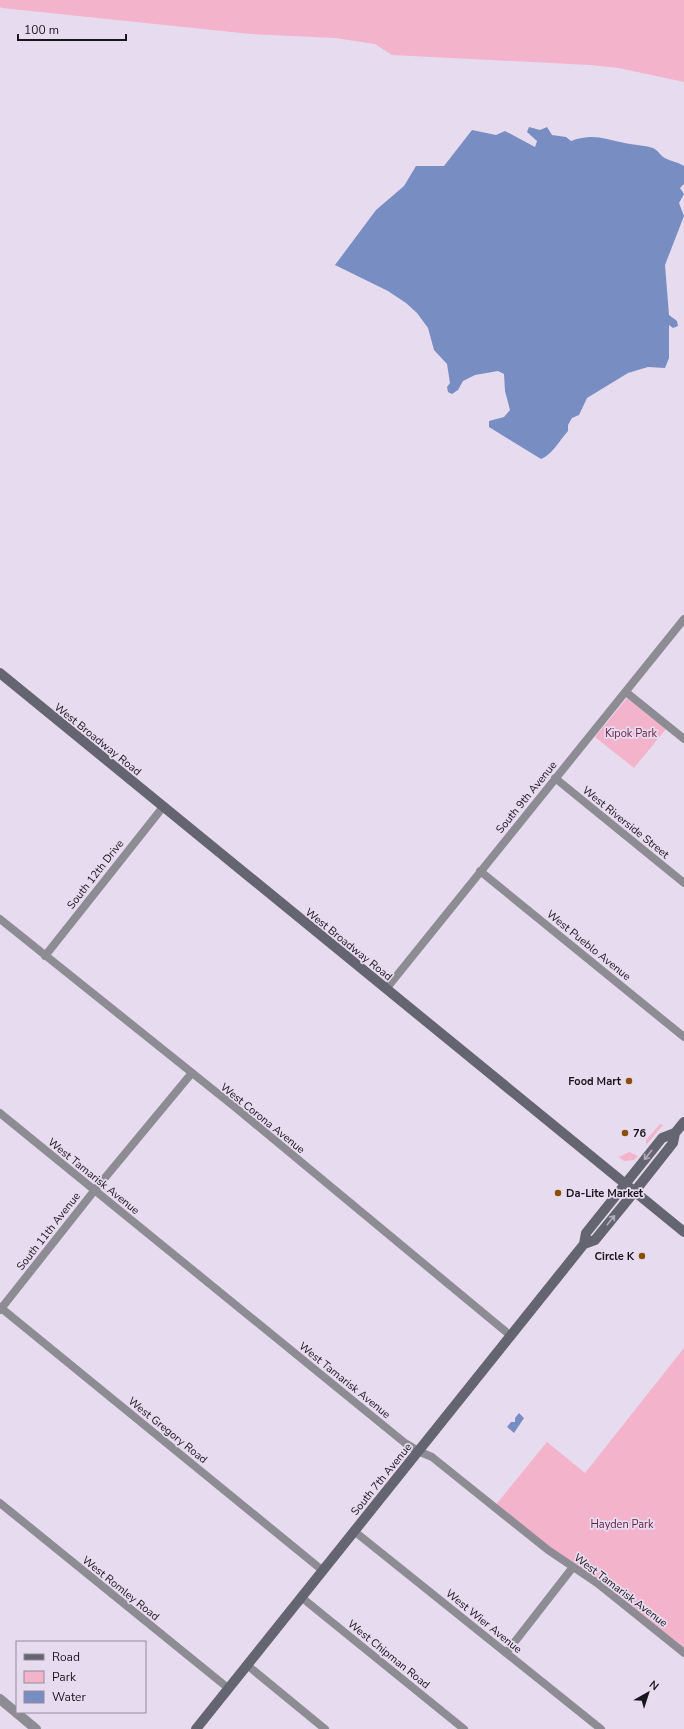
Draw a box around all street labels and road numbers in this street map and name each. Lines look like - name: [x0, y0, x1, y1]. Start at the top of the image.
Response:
- street label: West Broadway Road: [51, 700, 144, 779]
- street label: South 9th Avenue: [493, 758, 560, 837]
- street label: West Riverside Street: [579, 783, 672, 862]
- street label: South 12th Drive: [64, 836, 127, 912]
- street label: West Broadway Road: [302, 905, 395, 984]
- street label: West Pueblo Avenue: [543, 907, 634, 984]
- street label: West Corona Avenue: [217, 1080, 308, 1157]
- street label: West Tamarisk Avenue: [45, 1135, 143, 1218]
- street label: South 11th Avenue: [13, 1189, 84, 1274]
- street label: West Tamarisk Avenue: [296, 1339, 394, 1422]
- street label: West Gregory Road: [125, 1394, 210, 1467]
- street label: South 7th Avenue: [348, 1440, 415, 1519]
- street label: West Tamarisk Avenue: [571, 1550, 671, 1631]
- street label: West Romley Road: [79, 1553, 162, 1624]
- street label: West Wier Avenue: [442, 1586, 525, 1657]
- street label: West Chipman Road: [344, 1617, 433, 1692]

